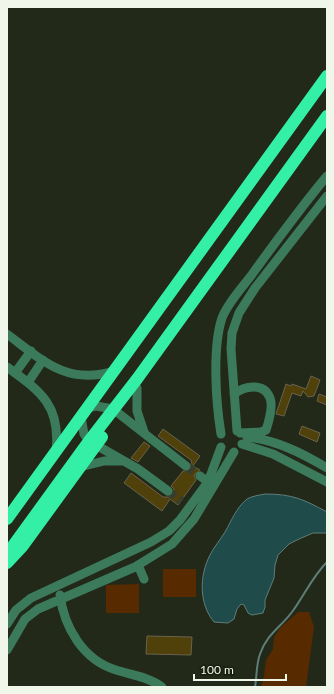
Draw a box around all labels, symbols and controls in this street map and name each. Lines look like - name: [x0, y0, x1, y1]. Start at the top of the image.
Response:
- scale bar: [194, 656, 286, 682]
- text: 100 m: [200, 662, 234, 677]

